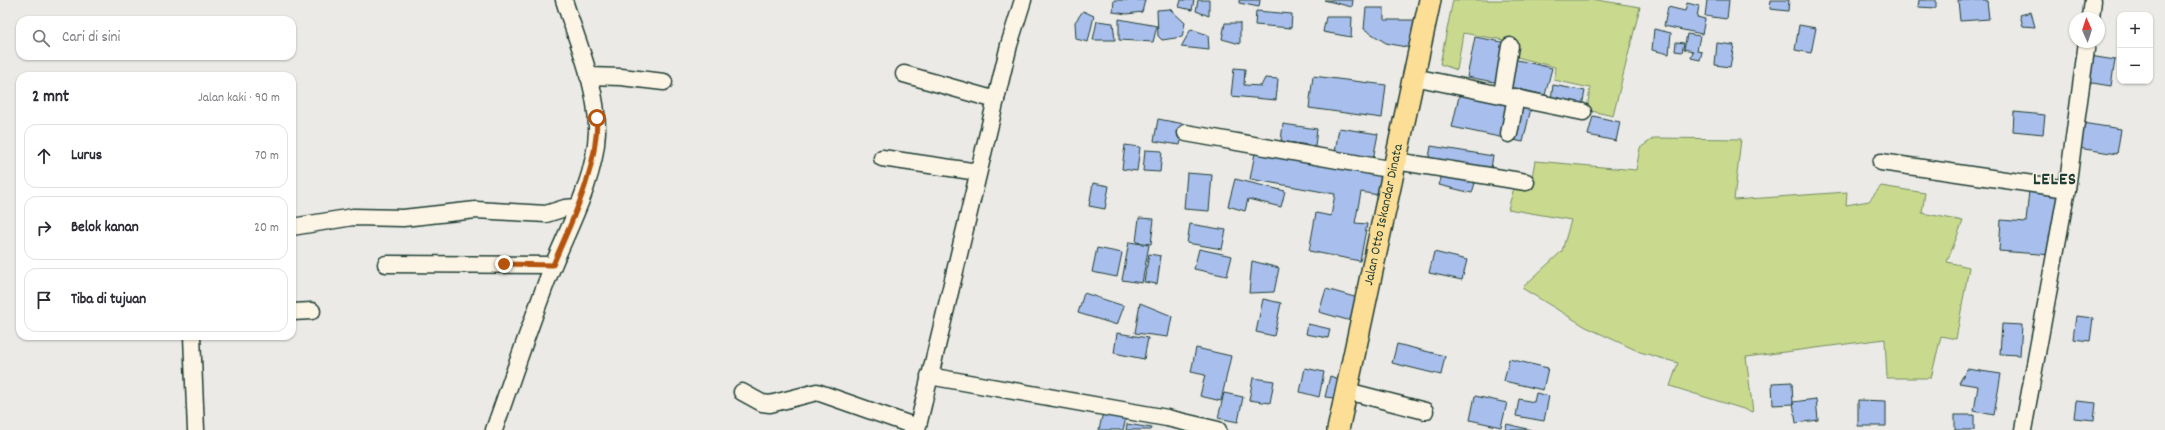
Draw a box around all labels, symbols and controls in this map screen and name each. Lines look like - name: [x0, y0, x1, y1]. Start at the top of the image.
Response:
- north arrow: [2069, 12, 2105, 48]
- map controls: [2117, 12, 2153, 84]
- button: +: [2117, 12, 2153, 48]
- search box: [16, 16, 296, 60]
- icon: search: [30, 27, 52, 49]
- text: Cari di sini: [62, 27, 120, 49]
- button: −: [2117, 48, 2153, 84]
- text: 2 mnt: [32, 86, 69, 110]
- text: Jalan kaki · 90 m: [198, 89, 280, 108]
- route start: [588, 109, 606, 127]
- street label: Jalan Otto Iskandar Dinata: [1359, 142, 1409, 288]
- icon: ahead: [33, 145, 55, 167]
- text: Lurus: [71, 145, 102, 167]
- text: 70 m: [255, 147, 279, 166]
- district label: LELES: [2033, 168, 2077, 193]
- icon: right: [33, 217, 55, 239]
- text: Belok kanan: [71, 217, 139, 239]
- text: 20 m: [254, 219, 279, 238]
- route end: [495, 255, 513, 273]
- icon: arrive: [33, 289, 55, 311]
- text: Tiba di tujuan: [71, 289, 146, 311]

